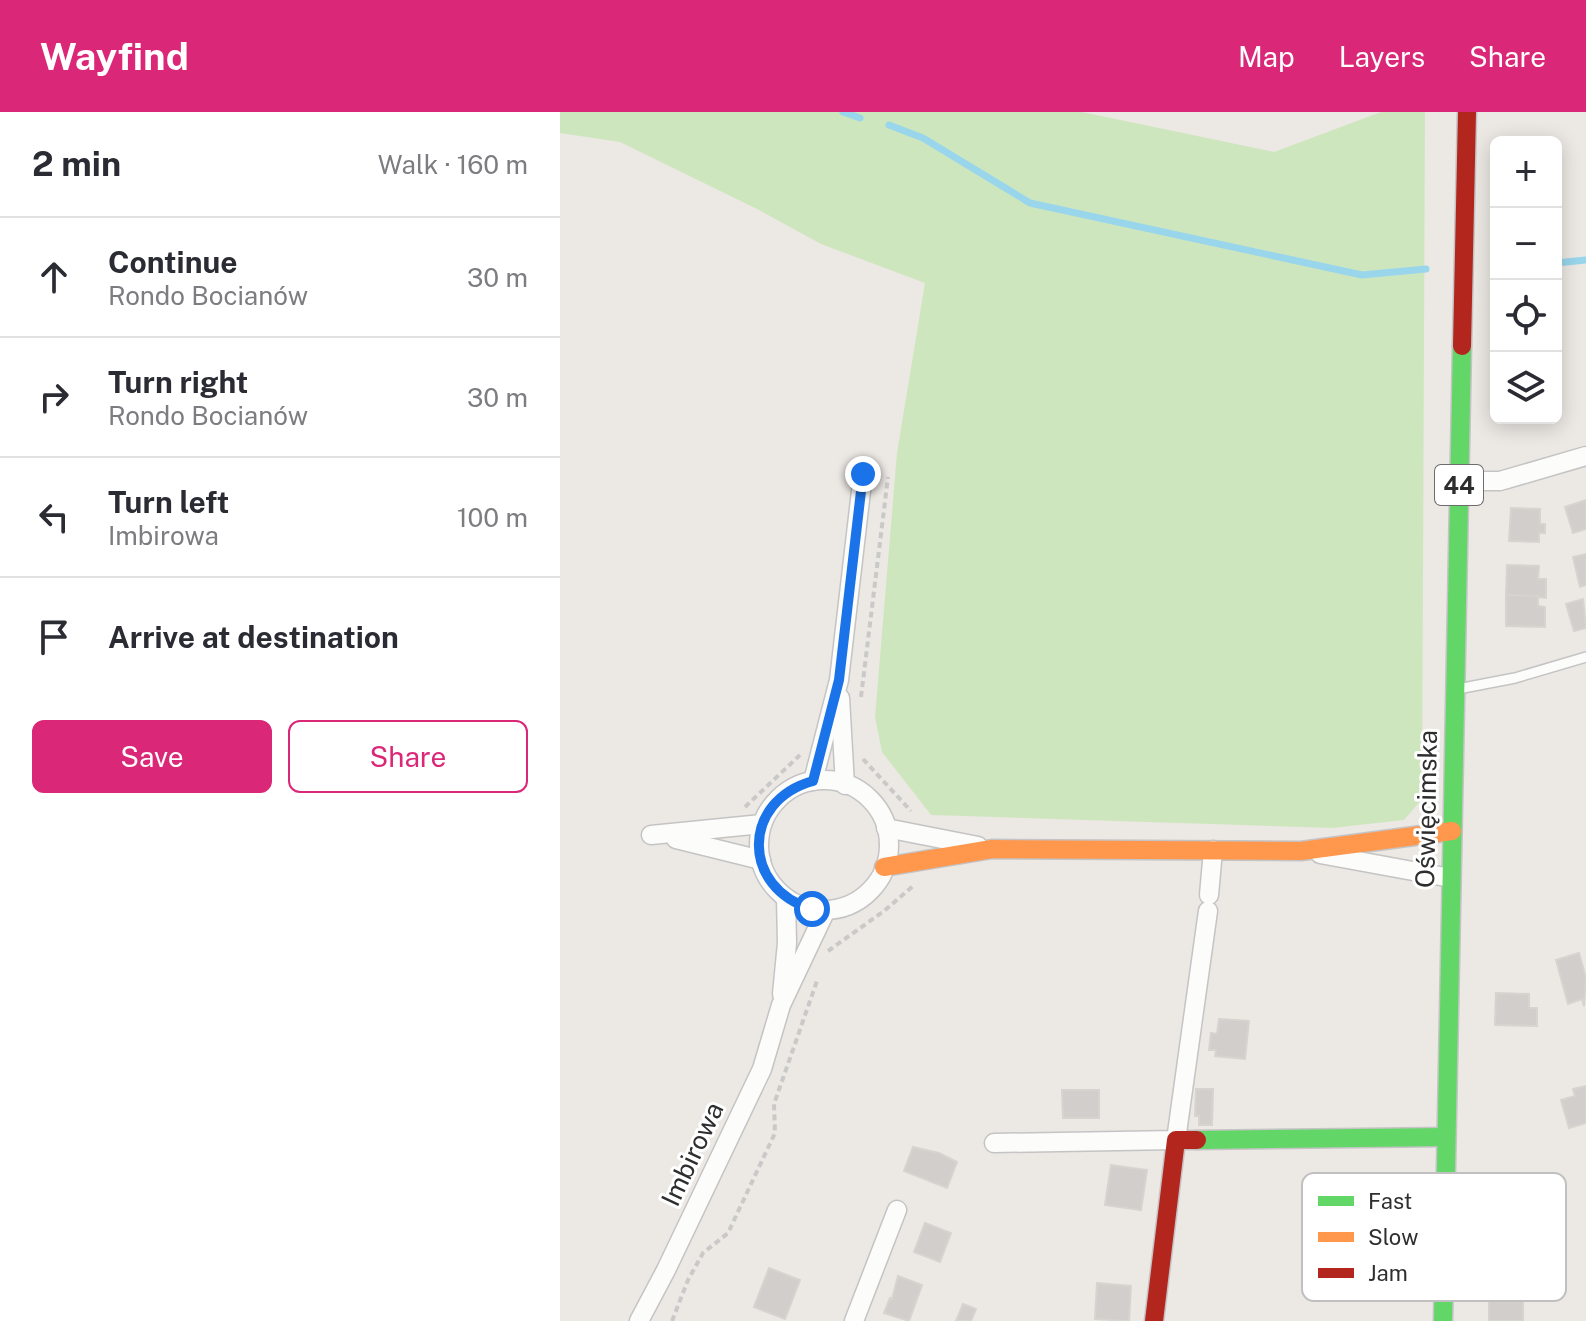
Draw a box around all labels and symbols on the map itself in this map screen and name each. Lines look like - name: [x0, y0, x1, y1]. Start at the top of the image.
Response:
- route end: [845, 456, 881, 492]
- road number: 44: [1435, 465, 1483, 505]
- street label: Oświęcimska: [1409, 730, 1443, 888]
- route start: [794, 891, 830, 927]
- street label: Imbirowa: [655, 1097, 729, 1211]
- legend: [1302, 1173, 1566, 1301]
- text: Fast: [1368, 1188, 1412, 1214]
- text: Slow: [1368, 1224, 1418, 1250]
- text: Jam: [1368, 1260, 1408, 1286]

